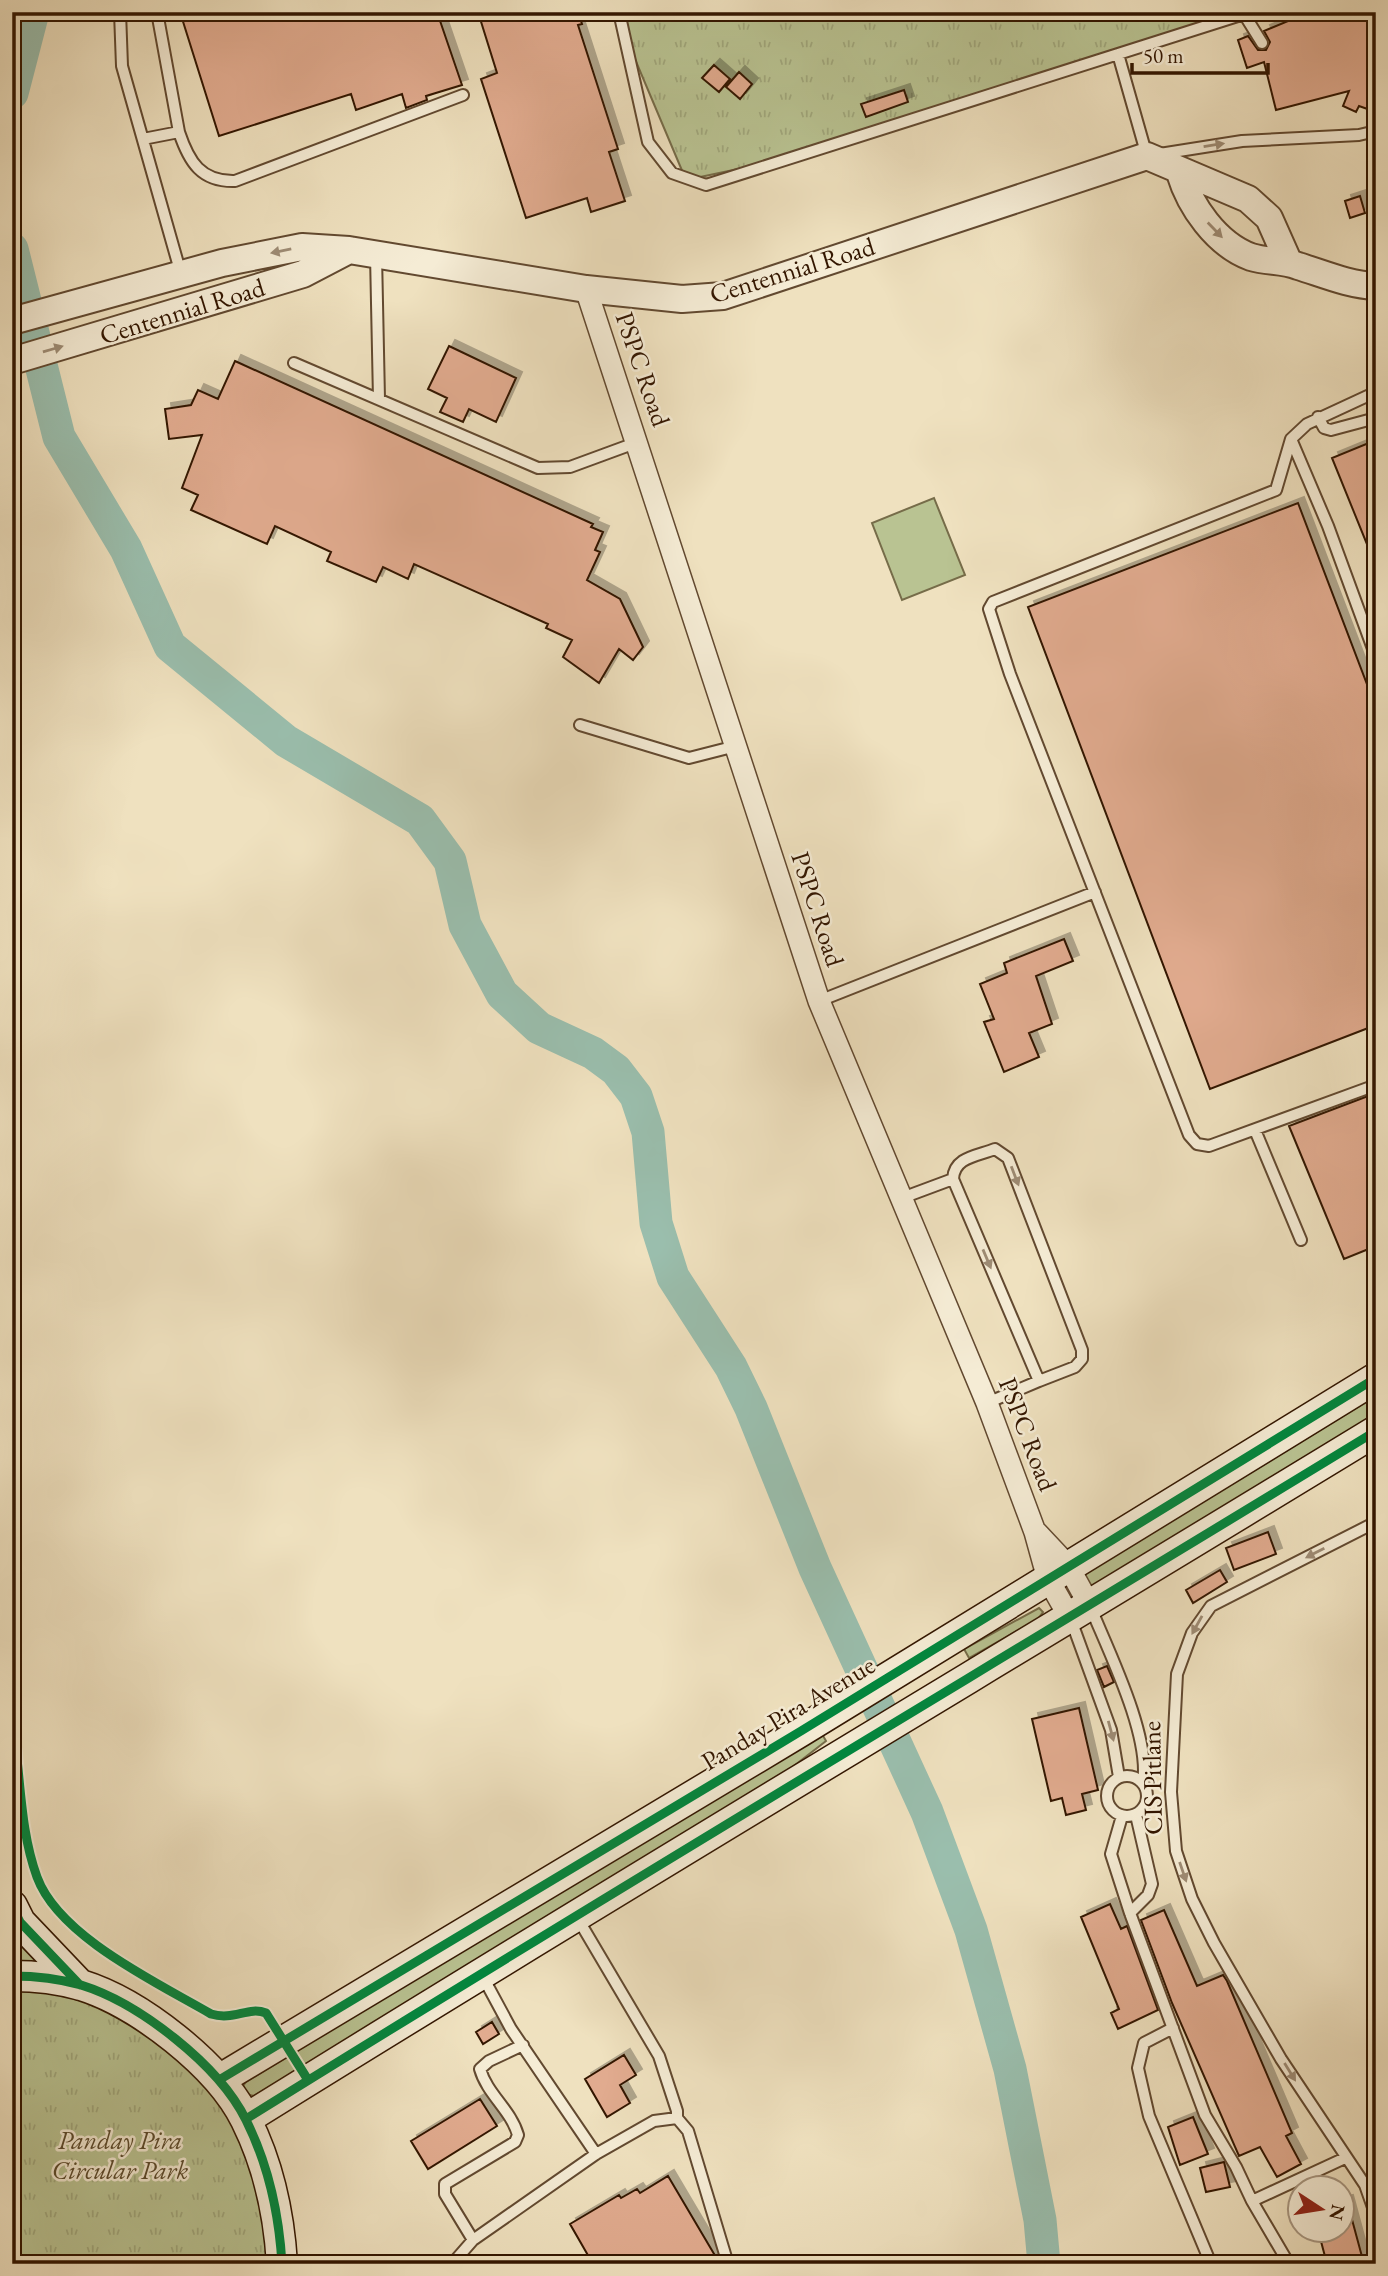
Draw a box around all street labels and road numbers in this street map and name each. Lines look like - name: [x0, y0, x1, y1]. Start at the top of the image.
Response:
- street label: Centennial Road: [705, 229, 879, 311]
- street label: Centennial Road: [95, 270, 269, 352]
- street label: PSPC Road: [608, 307, 679, 432]
- street label: PSPC Road: [783, 847, 853, 972]
- street label: PSPC Road: [991, 1372, 1065, 1496]
- street label: Panday Pira Avenue: [695, 1648, 881, 1778]
- street label: CIS Pitlane: [1134, 1721, 1170, 1835]

